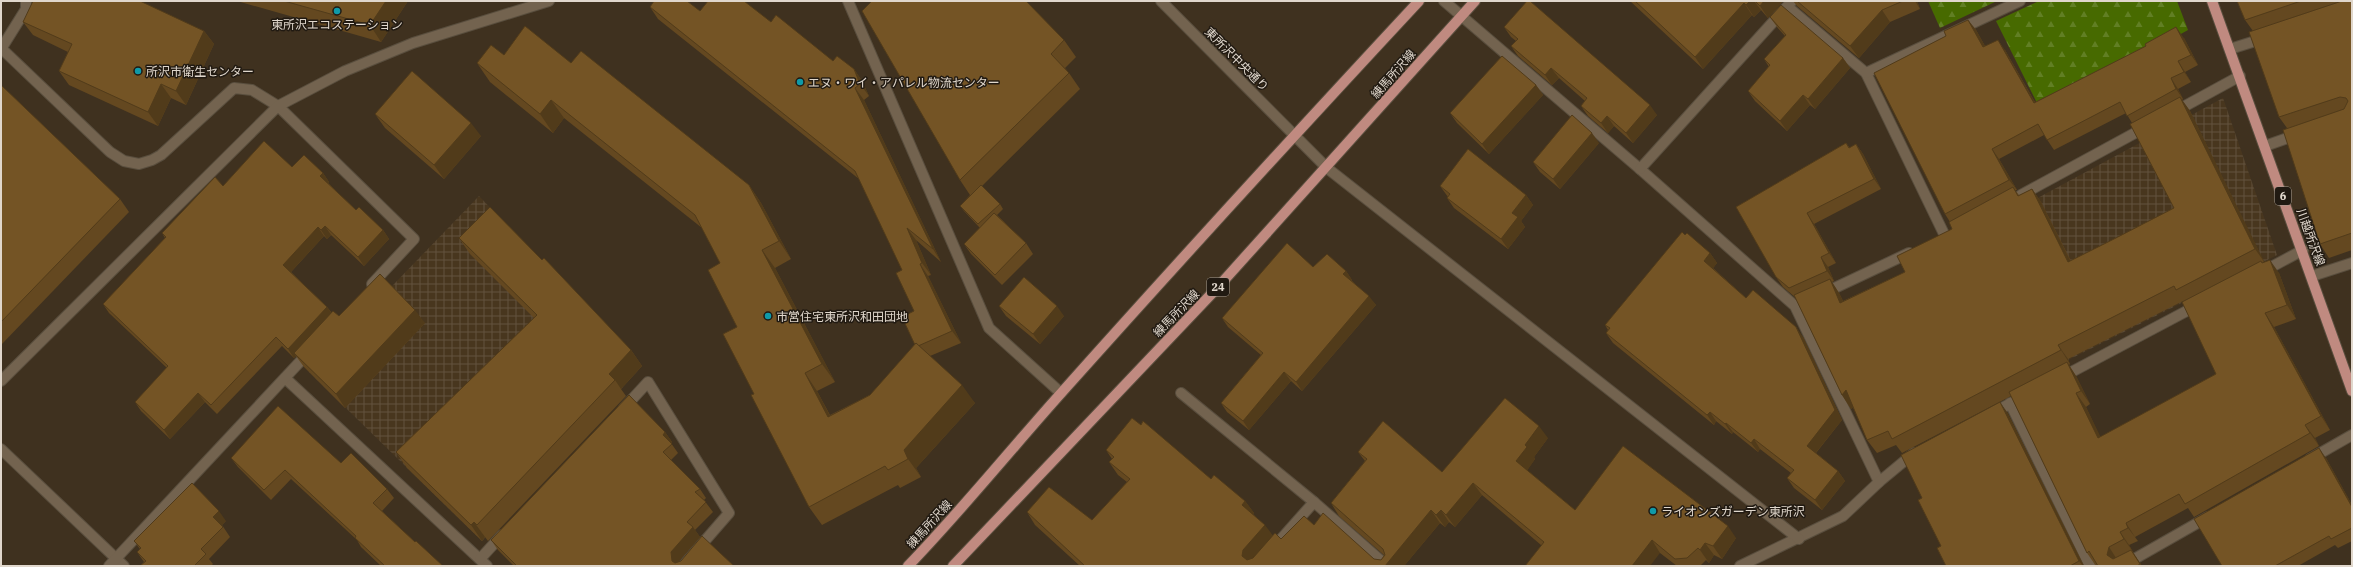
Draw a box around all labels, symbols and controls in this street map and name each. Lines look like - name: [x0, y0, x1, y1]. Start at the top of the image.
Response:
- marker: 東所沢エコステーション: [332, 6, 342, 16]
- place label: 東所沢エコステーション: [271, 17, 403, 32]
- street label: 東所沢中央通り: [1202, 24, 1272, 94]
- street label: 練馬所沢線: [1368, 46, 1418, 102]
- place label: 所沢市衛生センター: [146, 64, 254, 79]
- marker: 所沢市衛生センター: [133, 66, 143, 76]
- place label: エヌ・ワイ・アパレル物流センター: [808, 75, 1000, 90]
- marker: エヌ・ワイ・アパレル物流センター: [795, 77, 805, 87]
- road number: 6: [2275, 187, 2291, 205]
- street label: 川越所沢線: [2294, 206, 2328, 268]
- road number: 24: [1207, 278, 1229, 296]
- street label: 練馬所沢線: [1150, 286, 1202, 340]
- place label: 市営住宅東所沢和田団地: [776, 309, 908, 324]
- marker: 市営住宅東所沢和田団地: [763, 311, 773, 321]
- street label: 練馬所沢線: [903, 497, 955, 551]
- place label: ライオンズガーデン東所沢: [1661, 504, 1805, 519]
- marker: ライオンズガーデン東所沢: [1648, 506, 1658, 516]

